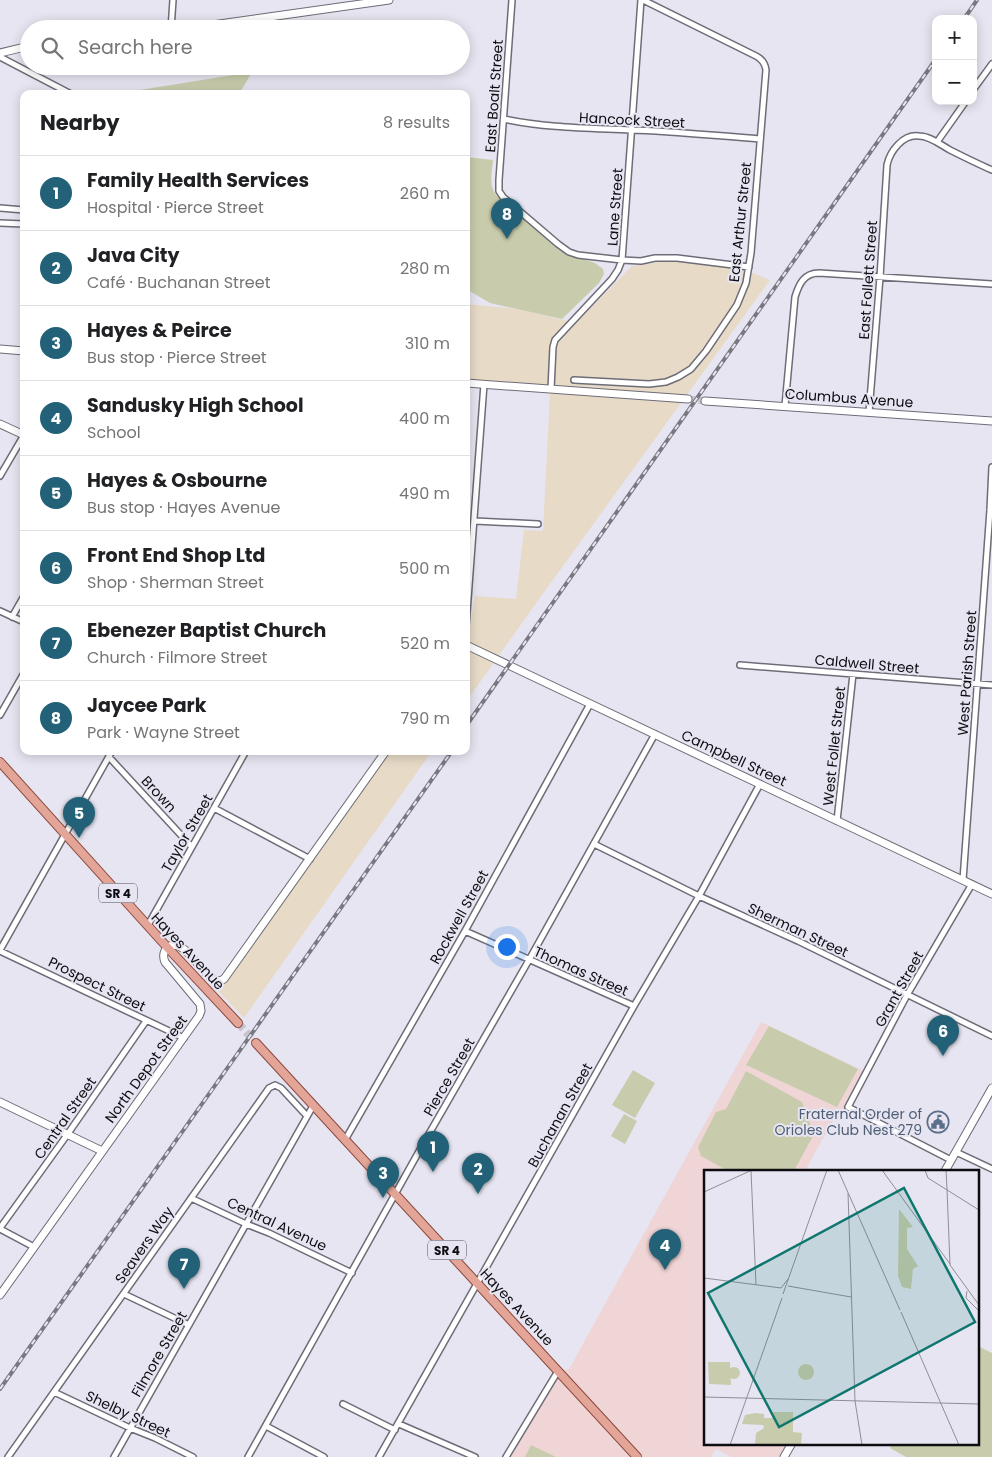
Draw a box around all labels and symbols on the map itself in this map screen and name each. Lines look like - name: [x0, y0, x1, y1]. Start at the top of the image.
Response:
- street label: East Boalt Street: [480, 39, 508, 153]
- street label: Hancock Street: [579, 107, 685, 133]
- street label: East Arthur Street: [724, 161, 756, 283]
- street label: Lane Street: [602, 167, 628, 247]
- pin: 8: [491, 198, 523, 239]
- street label: East Follett Street: [854, 220, 882, 340]
- street label: Columbus Avenue: [784, 384, 914, 412]
- street label: West Parish Street: [953, 610, 981, 736]
- street label: Caldwell Street: [814, 649, 920, 679]
- street label: West Follet Street: [818, 685, 850, 807]
- street label: Campbell Street: [678, 725, 790, 791]
- street label: Brown: [137, 771, 181, 817]
- street label: Taylor Street: [157, 790, 217, 876]
- pin: 5: [63, 797, 95, 838]
- street label: Rockwell Street: [425, 866, 493, 968]
- road number: SR 4: [99, 884, 137, 902]
- street label: Sherman Street: [745, 898, 851, 962]
- street label: Hayes Avenue: [147, 908, 229, 994]
- your location: [494, 934, 520, 960]
- street label: Thomas Street: [531, 941, 631, 1001]
- street label: Grant Street: [870, 947, 928, 1031]
- street label: Prospect Street: [45, 952, 149, 1016]
- street label: North Depot Street: [100, 1011, 192, 1127]
- pin: 6: [927, 1015, 959, 1056]
- street label: Pierce Street: [418, 1034, 480, 1120]
- street label: Buchanan Street: [523, 1059, 597, 1171]
- street label: Central Street: [29, 1073, 101, 1163]
- place label: Fraternal Order of Orioles Club Nest 279: [775, 1104, 922, 1140]
- public building icon: Fraternal Order of Orioles Club Nest 279: [926, 1110, 950, 1134]
- pin: 1: [417, 1131, 449, 1172]
- pin: 2: [462, 1153, 494, 1194]
- pin: 3: [367, 1157, 399, 1198]
- inset map: [704, 1170, 980, 1444]
- street label: Central Avenue: [224, 1192, 330, 1256]
- street label: Seavers Way: [110, 1202, 178, 1288]
- pin: 4: [649, 1229, 681, 1270]
- road number: SR 4: [428, 1240, 466, 1260]
- pin: 7: [168, 1248, 200, 1289]
- street label: Hayes Avenue: [476, 1264, 558, 1350]
- street label: Filmore Street: [126, 1307, 192, 1401]
- street label: Shelby Street: [82, 1386, 174, 1442]

